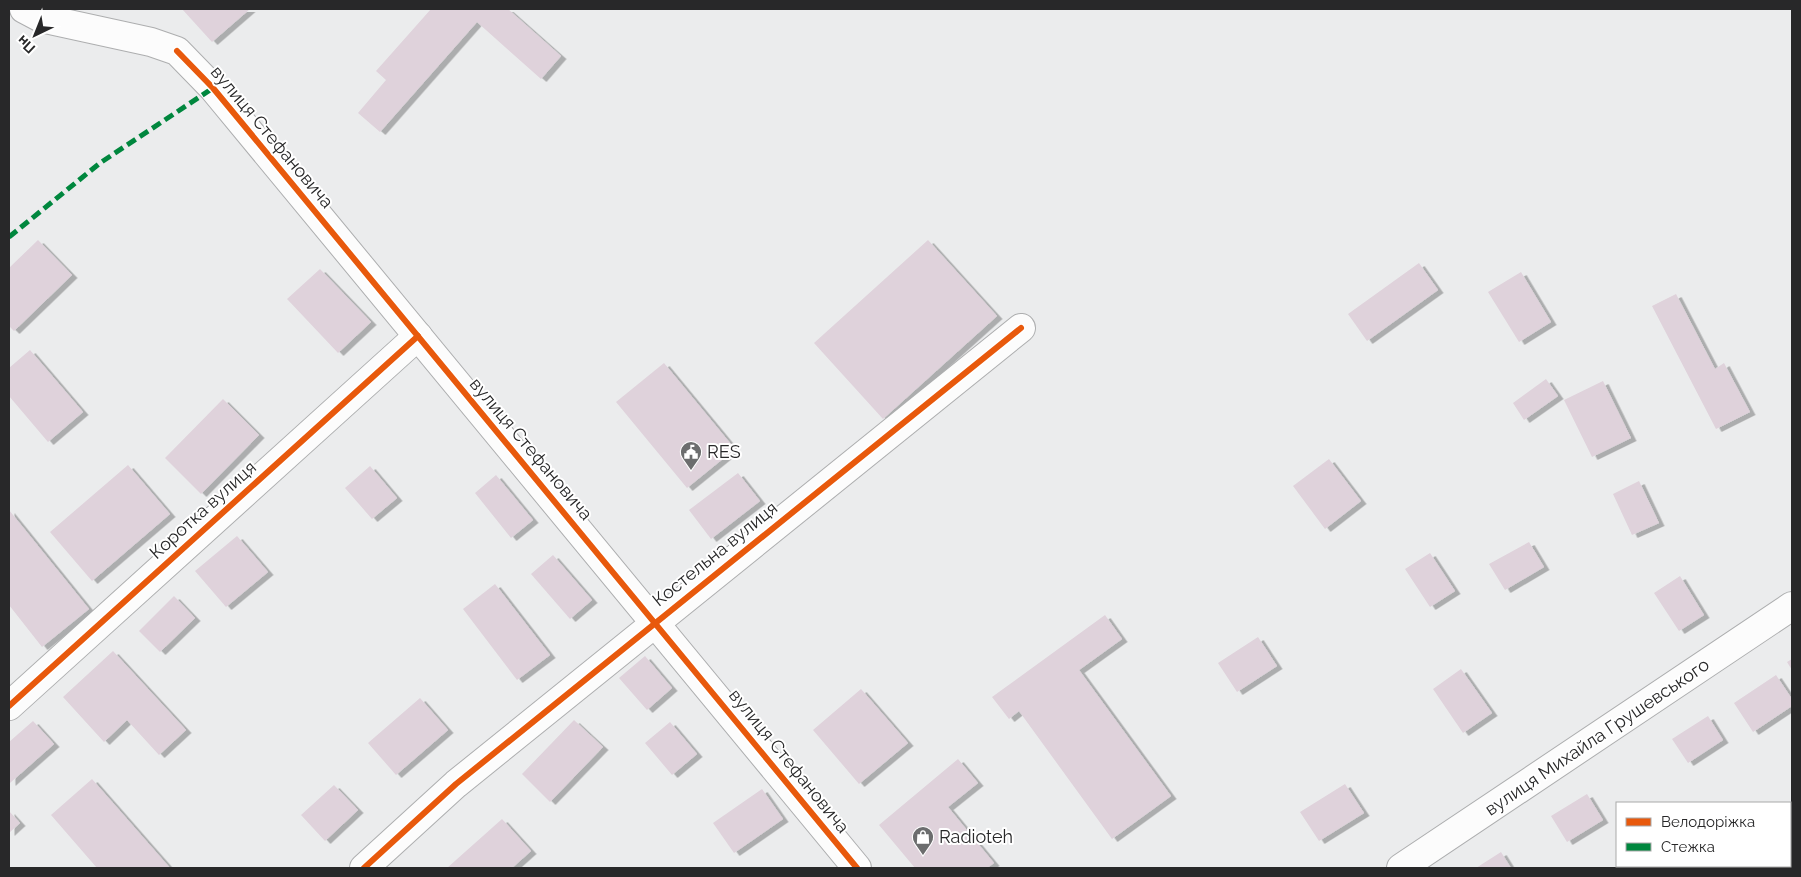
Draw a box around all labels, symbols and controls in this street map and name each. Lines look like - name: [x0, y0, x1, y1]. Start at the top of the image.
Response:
- north arrow: [10, 10, 60, 60]
- text: Пн: [14, 32, 38, 57]
- street label: вулиця Стефановича: [207, 61, 338, 212]
- street label: вулиця Стефановича: [466, 373, 597, 524]
- public building icon: RES: [679, 440, 703, 471]
- place label: RES: [707, 441, 741, 462]
- street label: Коротка вулиця: [145, 456, 260, 563]
- street label: Костельна вулиця: [648, 497, 781, 610]
- street label: вулиця Михайла Грушевського: [1481, 653, 1713, 820]
- street label: вулиця Стефановича: [725, 684, 854, 837]
- legend: [1616, 802, 1791, 867]
- text: Велодоріжка: [1661, 813, 1755, 831]
- shop icon: Radioteh: [911, 825, 935, 856]
- place label: Radioteh: [939, 826, 1013, 847]
- text: Стежка: [1661, 838, 1715, 856]

